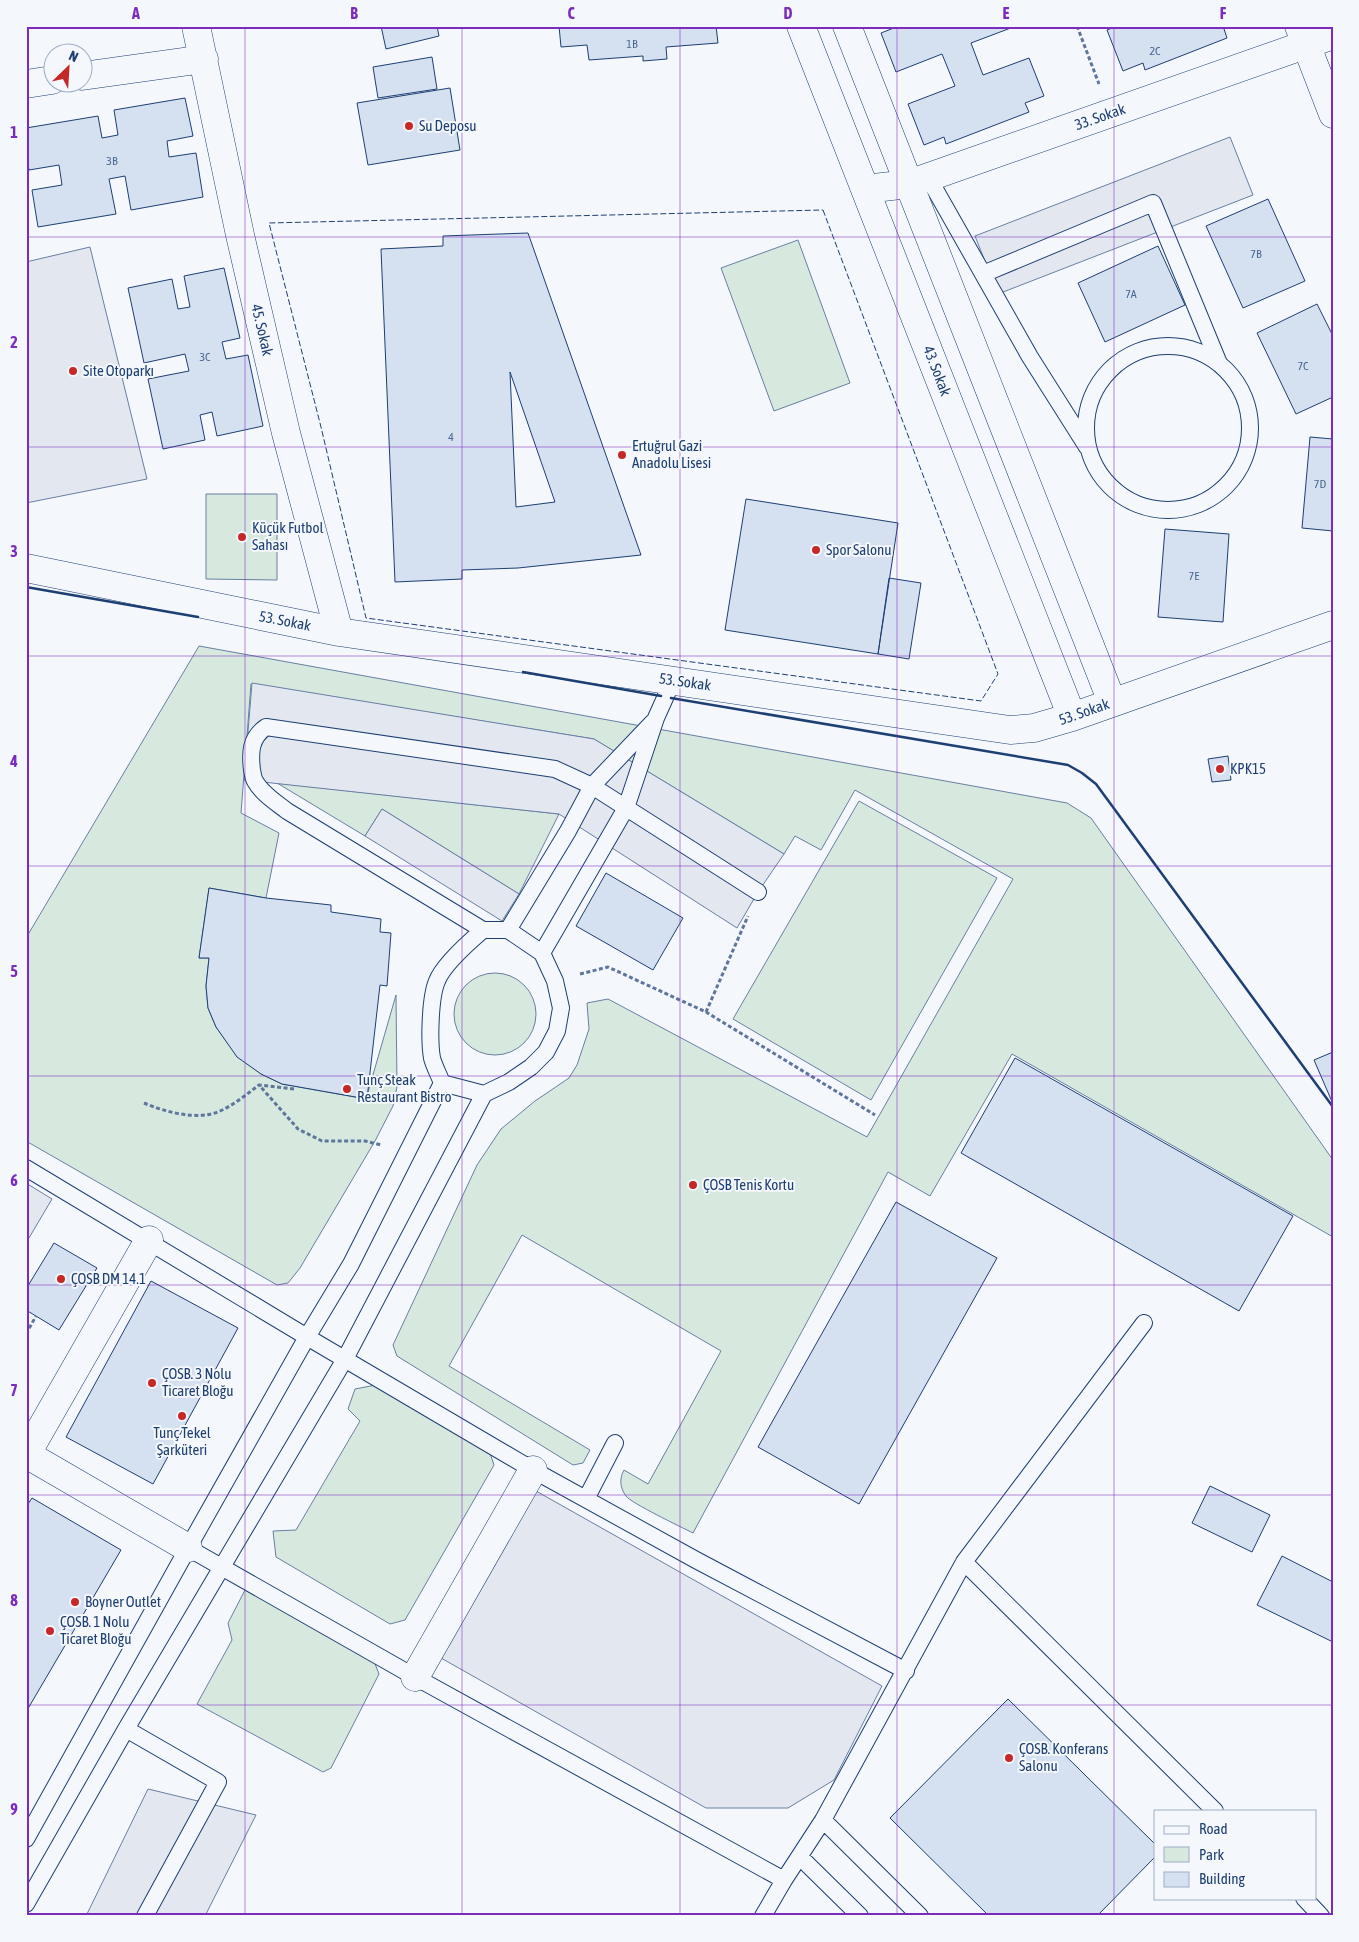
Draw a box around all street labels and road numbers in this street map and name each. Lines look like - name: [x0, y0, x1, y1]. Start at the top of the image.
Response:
- street label: 33. Sokak: [1072, 100, 1128, 133]
- street label: 45. Sokak: [248, 302, 277, 358]
- street label: 43. Sokak: [920, 343, 955, 399]
- street label: 53. Sokak: [258, 607, 313, 634]
- street label: 53. Sokak: [658, 669, 713, 694]
- street label: 53. Sokak: [1056, 695, 1112, 728]

